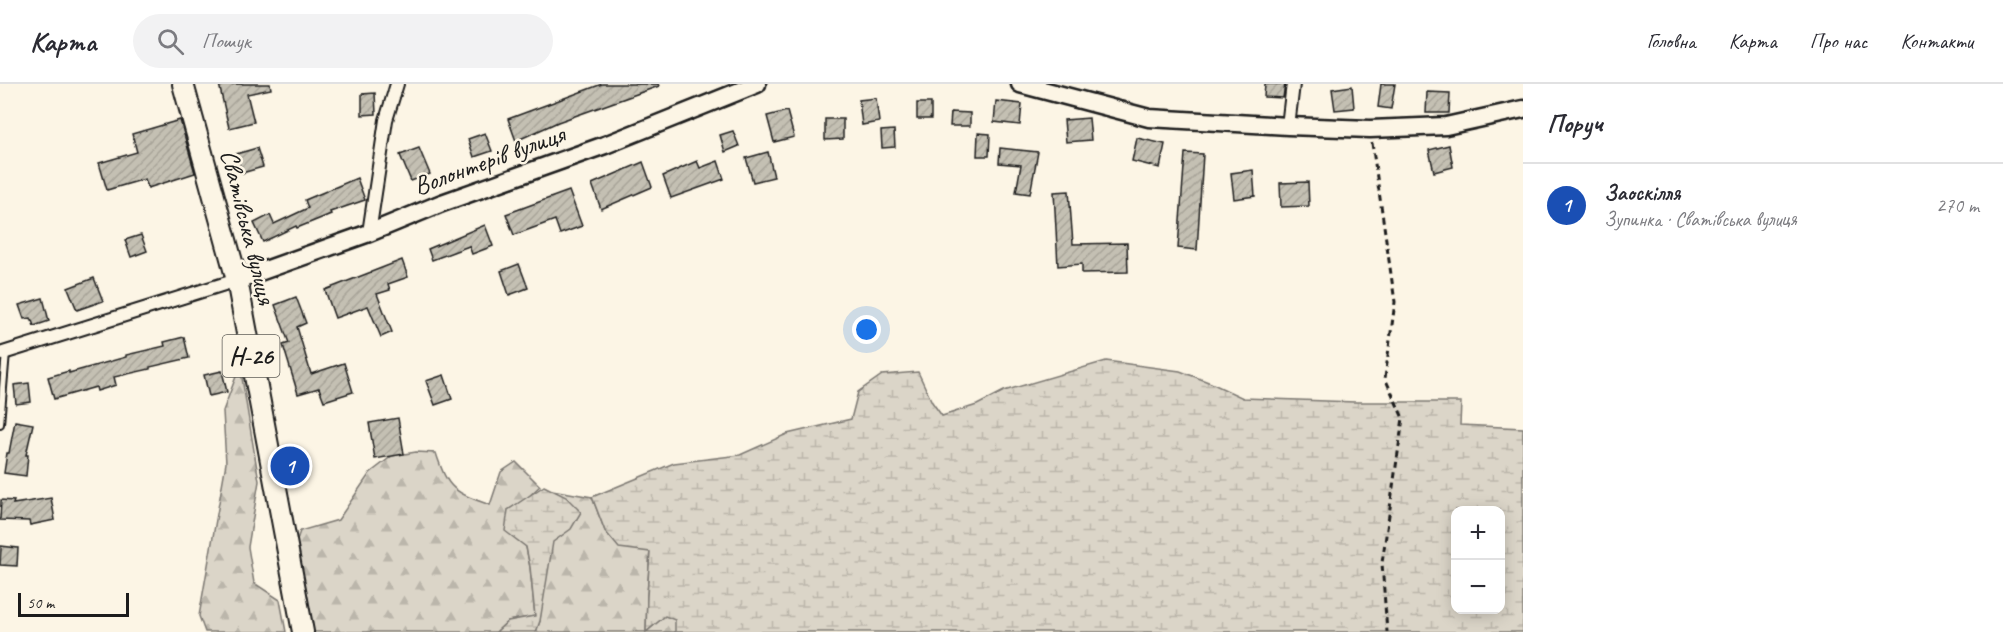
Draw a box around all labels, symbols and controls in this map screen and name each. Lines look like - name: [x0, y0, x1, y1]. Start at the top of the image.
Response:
- search box: [133, 14, 553, 68]
- text: Карта: [30, 24, 97, 59]
- icon: search: [154, 25, 187, 58]
- text: Пошук: [202, 27, 251, 55]
- text: Головна: [1647, 28, 1696, 54]
- text: Карта: [1729, 28, 1777, 54]
- text: Про нас: [1810, 28, 1867, 54]
- text: Контакти: [1900, 28, 1973, 54]
- text: Поруч: [1547, 107, 1603, 140]
- street label: Волонтерів вулиця: [409, 117, 571, 203]
- street label: Сватівська вулиця: [213, 146, 284, 309]
- text: Заоскілля: [1604, 179, 1680, 207]
- text: 1: [1562, 193, 1571, 218]
- text: 270 m: [1936, 193, 1979, 218]
- text: Зупинка · Сватівська вулиця: [1604, 207, 1797, 232]
- your location: [852, 315, 881, 344]
- road number: Н-26: [222, 335, 280, 377]
- pin: 1: [270, 444, 310, 488]
- map controls: [1451, 506, 1505, 614]
- button: +: [1451, 506, 1505, 560]
- button: −: [1451, 560, 1505, 614]
- scale bar: [18, 590, 129, 618]
- text: 50 m: [27, 593, 54, 613]

